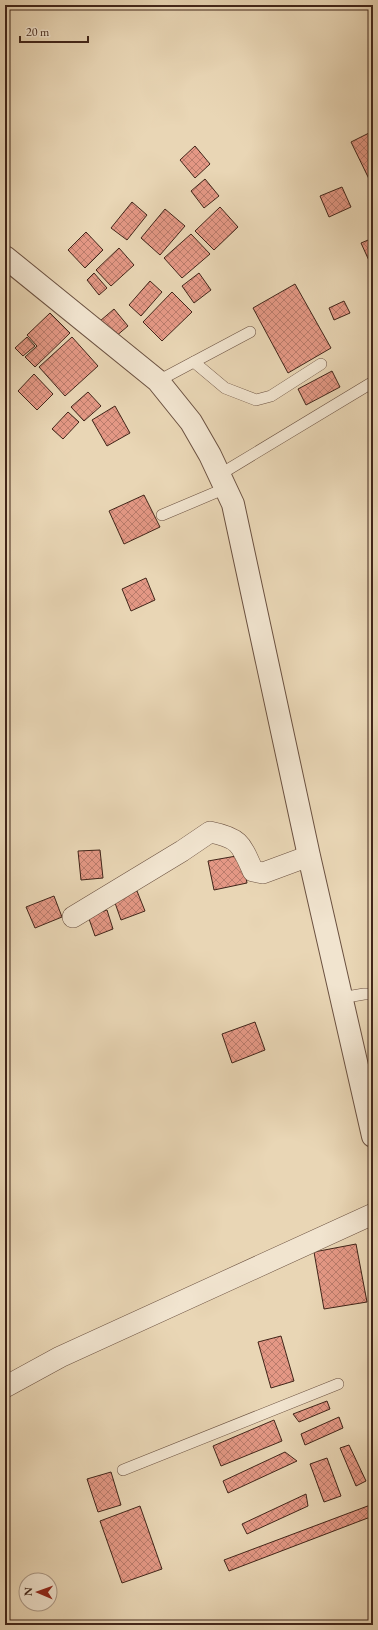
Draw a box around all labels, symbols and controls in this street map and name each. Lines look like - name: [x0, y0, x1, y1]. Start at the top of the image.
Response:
- scale bar: [20, 18, 88, 44]
- text: 20 m: [26, 24, 50, 40]
- north arrow: [18, 1572, 58, 1612]
- text: N: [21, 1587, 35, 1596]

